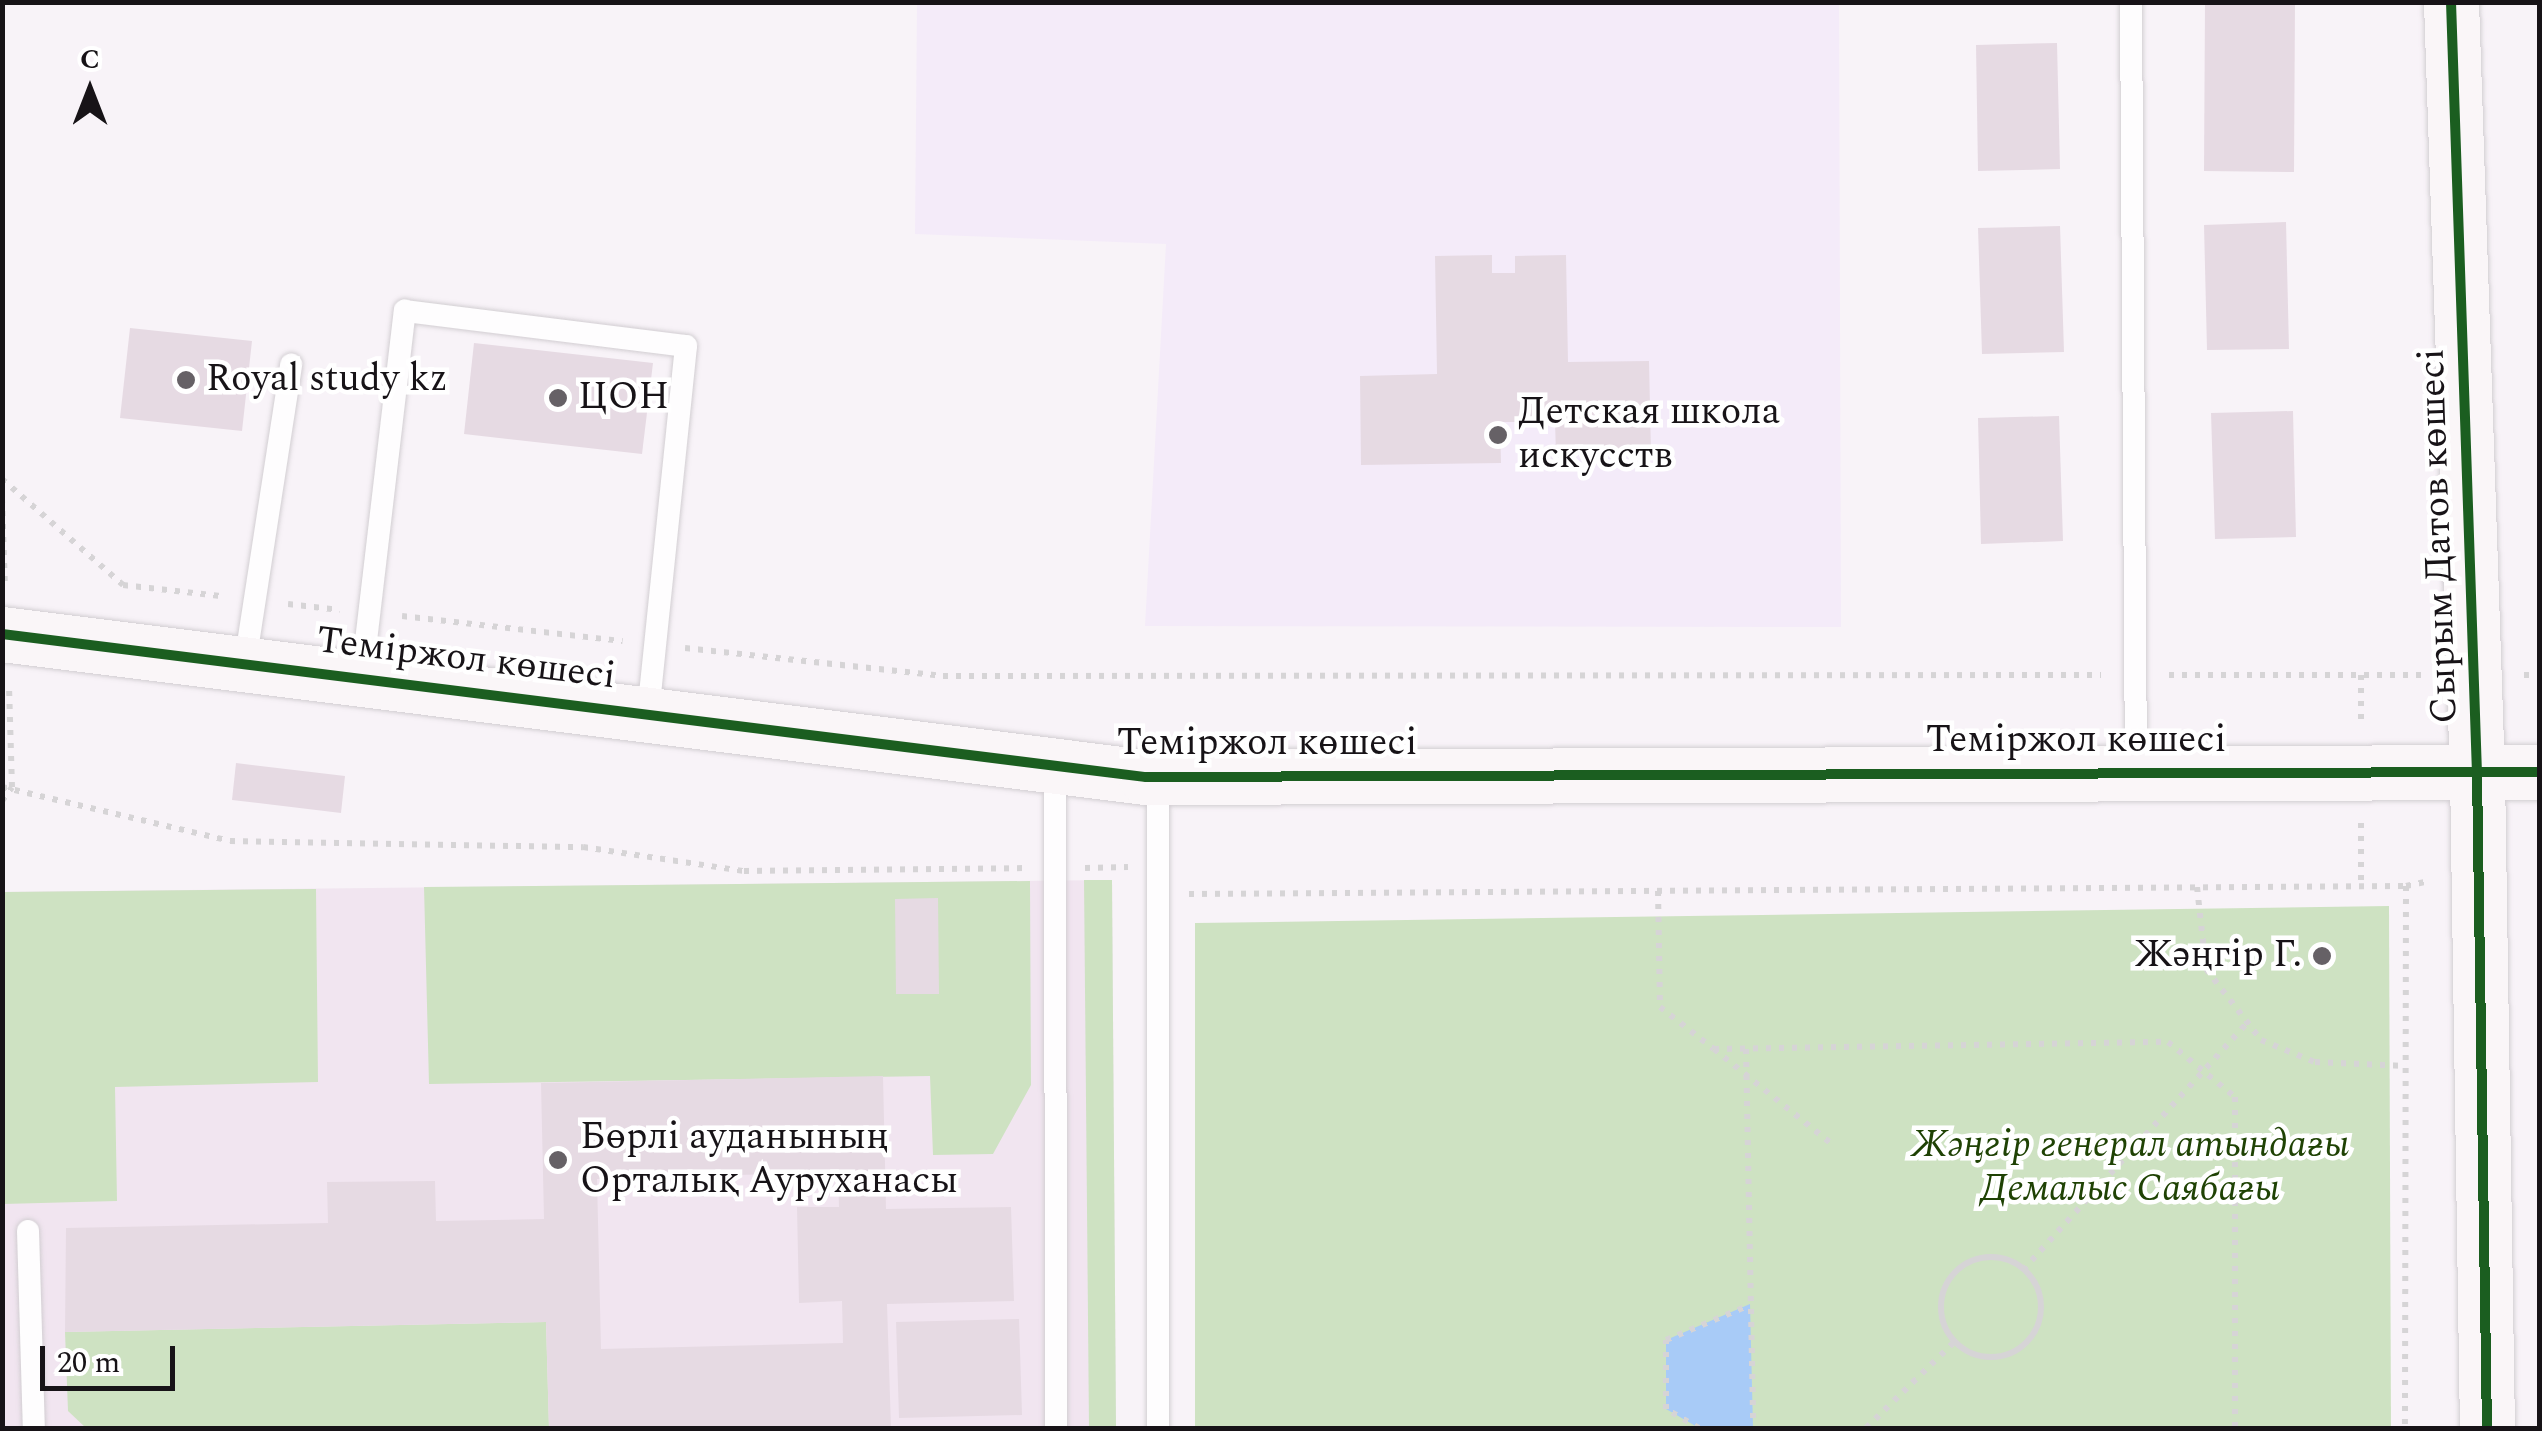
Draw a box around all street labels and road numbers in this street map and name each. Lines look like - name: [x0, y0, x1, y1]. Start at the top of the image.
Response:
- street label: Сырым Датов көшесі: [2410, 348, 2468, 724]
- street label: Теміржол көшесі: [314, 618, 618, 700]
- street label: Теміржол көшесі: [1926, 718, 2226, 764]
- street label: Теміржол көшесі: [1117, 721, 1417, 767]

